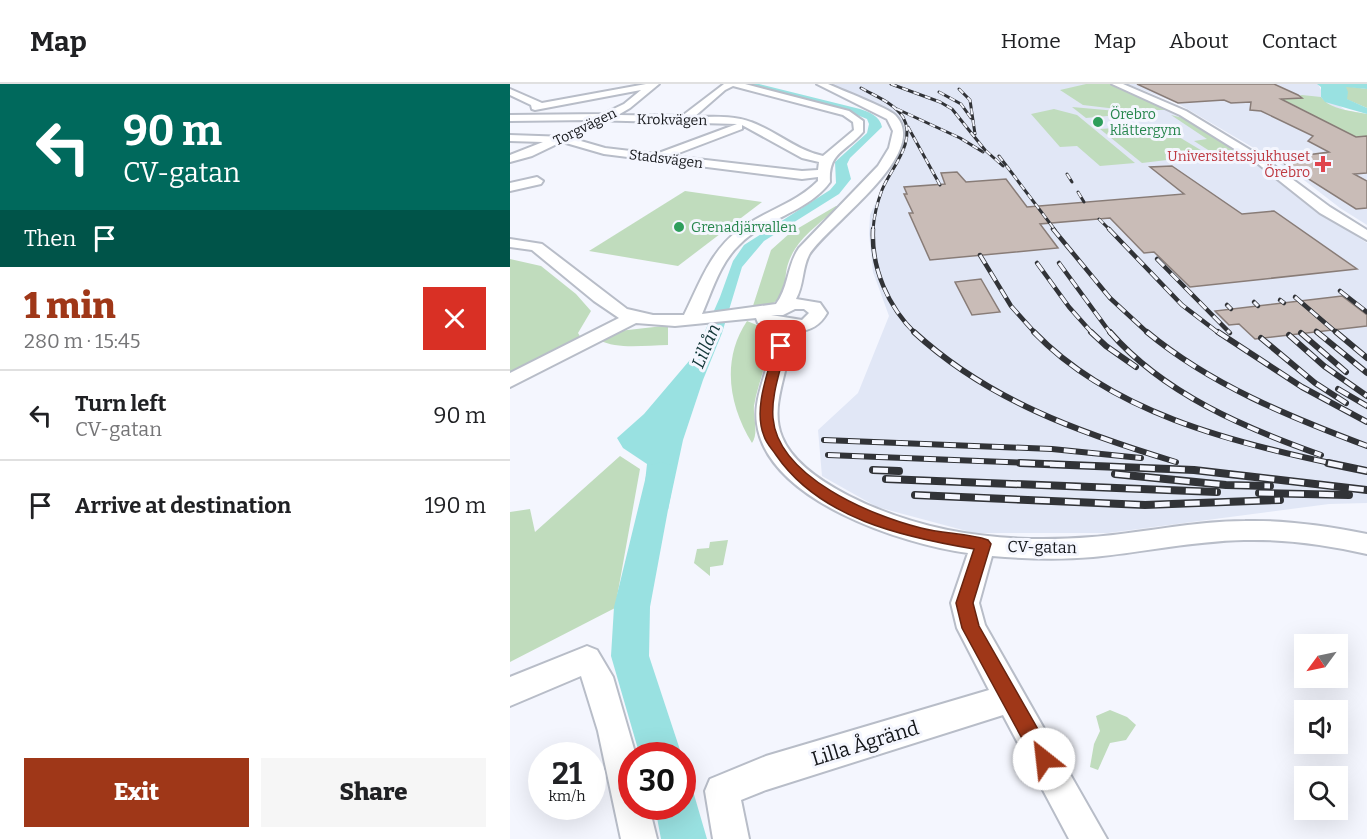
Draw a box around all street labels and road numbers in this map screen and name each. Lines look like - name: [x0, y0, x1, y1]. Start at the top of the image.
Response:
- street label: Torgvägen: [551, 104, 619, 150]
- street label: Krokvägen: [637, 111, 707, 129]
- street label: Stadsvägen: [628, 146, 704, 172]
- street label: CV-gatan: [1007, 537, 1077, 557]
- street label: Lilla Ågränd: [808, 715, 922, 771]

